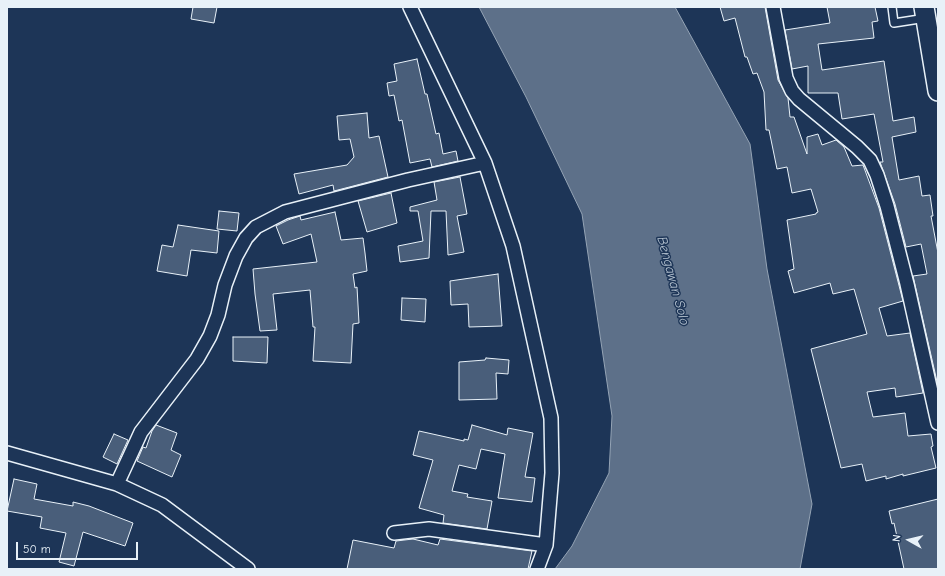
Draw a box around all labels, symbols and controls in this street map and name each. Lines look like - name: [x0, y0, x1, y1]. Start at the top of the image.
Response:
- water label: Bengawan Solo: [653, 235, 693, 327]
- north arrow: [889, 520, 929, 560]
- scale bar: [18, 534, 140, 560]
- text: N: [890, 534, 904, 543]
- text: 50 m: [23, 542, 51, 556]

